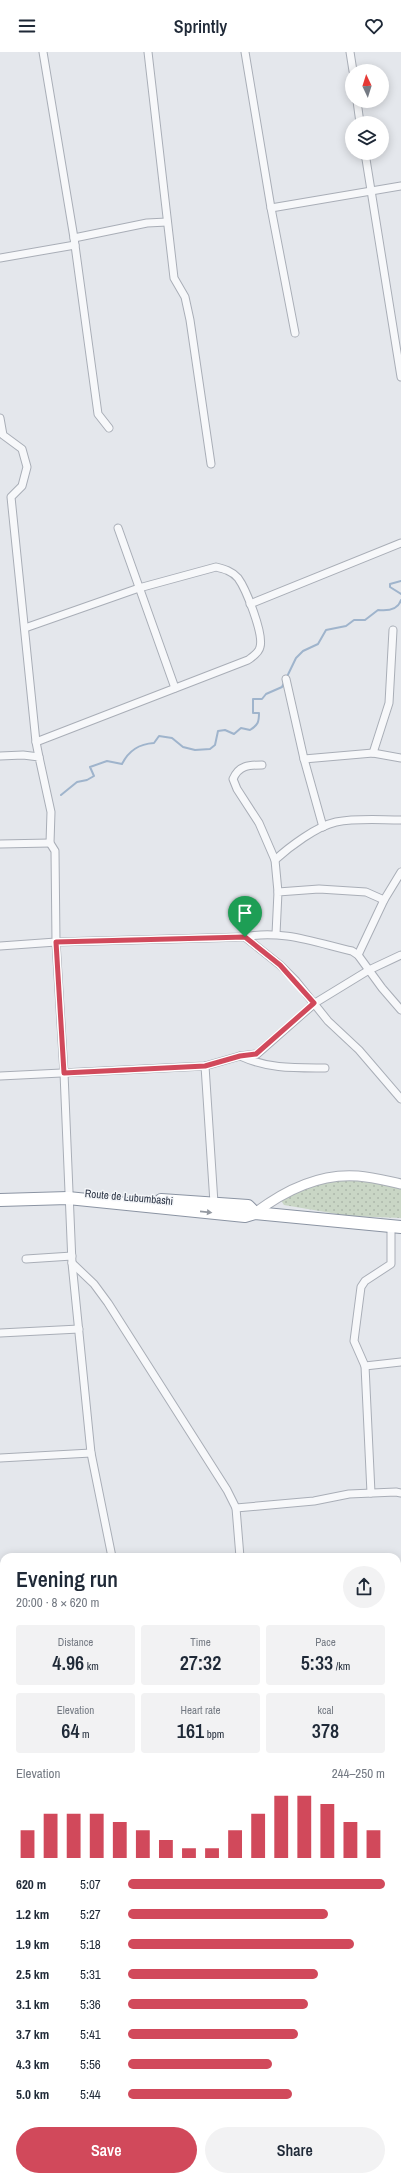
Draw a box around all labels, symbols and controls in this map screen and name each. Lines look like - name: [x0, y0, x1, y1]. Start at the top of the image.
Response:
- text: Sprintly: [174, 14, 227, 39]
- icon: menu: [16, 15, 38, 37]
- icon: heart: [363, 15, 385, 37]
- north arrow: [345, 64, 389, 108]
- map controls: [345, 64, 389, 160]
- button: layers: [345, 116, 389, 160]
- pin: [228, 896, 262, 937]
- icon: arrive: [234, 902, 256, 924]
- street label: Route de Lubumbashi: [84, 1186, 174, 1208]
- one-way arrow: [200, 1209, 212, 1216]
- text: Evening run: [16, 1564, 118, 1594]
- button: share: [343, 1566, 385, 1608]
- text: 20:00 · 8 × 620 m: [16, 1594, 99, 1611]
- text: Distance: [58, 1635, 93, 1649]
- text: Time: [190, 1635, 211, 1649]
- text: Pace: [315, 1635, 336, 1649]
- text: 4.96: [52, 1649, 84, 1676]
- text: 27:32: [180, 1649, 221, 1676]
- text: 5:33: [301, 1649, 333, 1676]
- text: km: [84, 1659, 99, 1673]
- text: /km: [333, 1659, 350, 1673]
- text: Elevation: [57, 1703, 94, 1717]
- text: Heart rate: [180, 1703, 221, 1717]
- text: kcal: [317, 1703, 334, 1717]
- text: 64: [61, 1717, 80, 1744]
- text: 161: [177, 1717, 204, 1744]
- text: 378: [312, 1717, 339, 1744]
- text: m: [80, 1727, 90, 1741]
- text: bpm: [204, 1727, 224, 1741]
- text: Elevation: [16, 1765, 60, 1782]
- text: 244–250 m: [332, 1765, 385, 1782]
- text: 620 m: [16, 1876, 46, 1893]
- text: 5:07: [80, 1876, 101, 1893]
- text: 1.2 km: [16, 1906, 49, 1923]
- text: 5:27: [80, 1906, 101, 1923]
- text: 1.9 km: [16, 1936, 49, 1953]
- text: 5:18: [80, 1936, 101, 1953]
- text: 2.5 km: [16, 1966, 49, 1983]
- text: 5:31: [80, 1966, 101, 1983]
- text: 3.1 km: [16, 1996, 49, 2013]
- text: 5:36: [80, 1996, 101, 2013]
- text: 3.7 km: [16, 2026, 49, 2043]
- text: 5:41: [80, 2026, 101, 2043]
- text: 4.3 km: [16, 2056, 49, 2073]
- text: 5:56: [80, 2056, 101, 2073]
- text: 5.0 km: [16, 2086, 49, 2103]
- text: 5:44: [80, 2086, 101, 2103]
- button: Save: [16, 2127, 197, 2173]
- button: Share: [205, 2127, 385, 2173]

